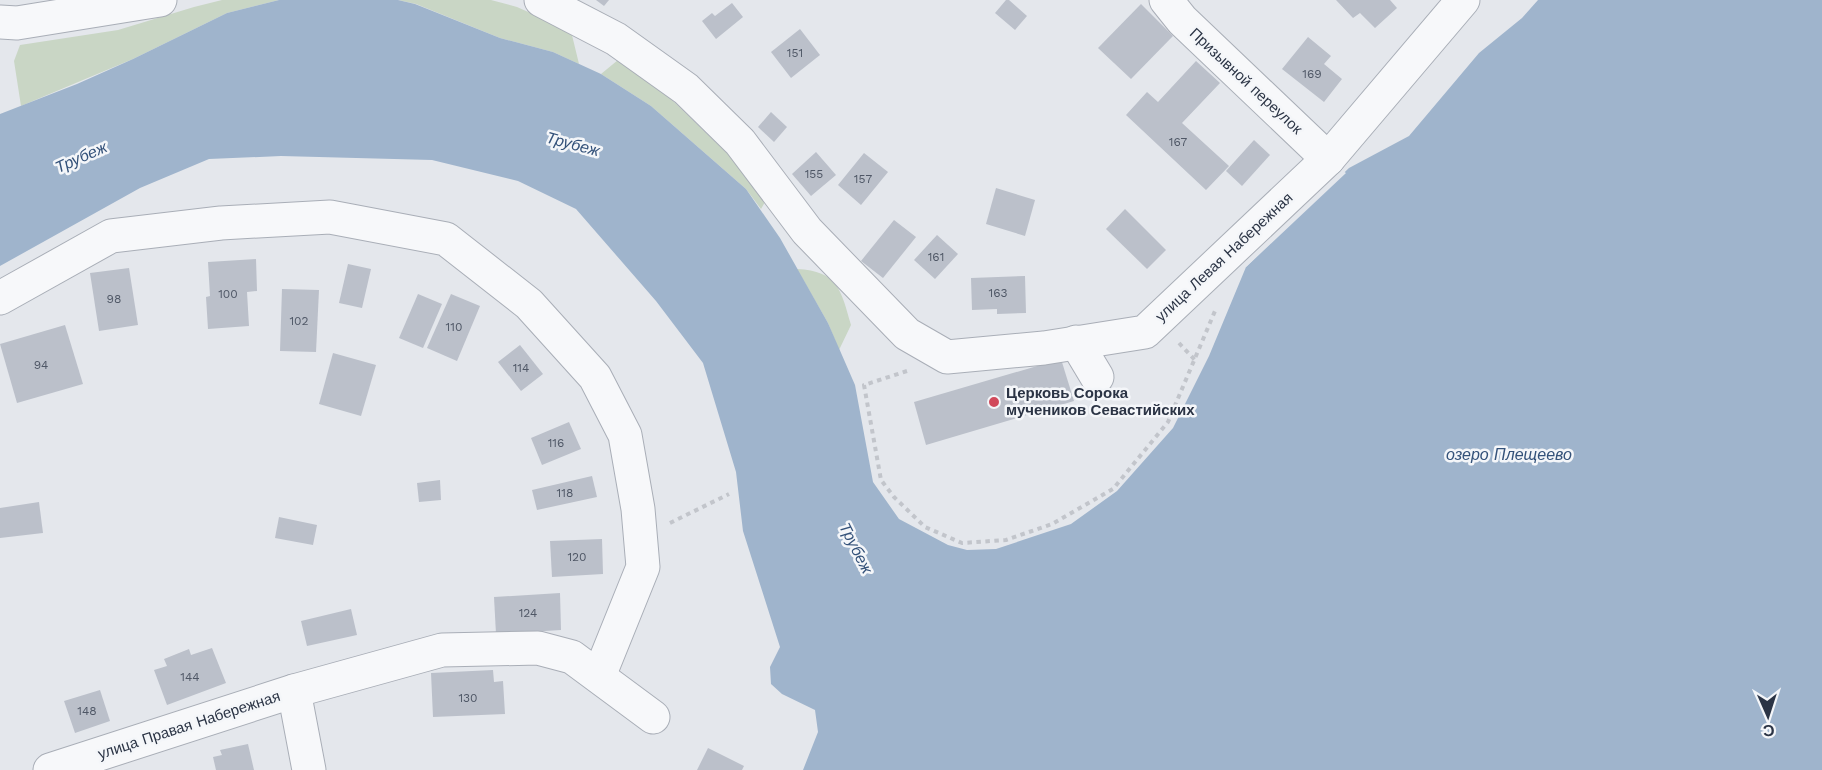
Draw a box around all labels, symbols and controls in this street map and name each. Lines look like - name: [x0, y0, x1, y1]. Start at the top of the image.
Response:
- street label: Призывной переулок: [1186, 24, 1306, 138]
- house number: 151: [787, 46, 803, 60]
- house number: 169: [1302, 67, 1322, 81]
- water label: Трубеж: [544, 128, 603, 161]
- house number: 167: [1169, 135, 1188, 149]
- water label: Трубеж: [52, 137, 111, 177]
- house number: 155: [805, 167, 823, 181]
- house number: 157: [854, 172, 872, 186]
- street label: улица Левая Набережная: [1152, 189, 1296, 325]
- house number: 161: [928, 250, 944, 264]
- house number: 163: [989, 286, 1007, 300]
- house number: 100: [218, 287, 238, 301]
- house number: 98: [107, 292, 121, 306]
- house number: 102: [289, 314, 309, 328]
- house number: 110: [446, 320, 462, 334]
- house number: 94: [34, 358, 48, 372]
- house number: 114: [513, 361, 529, 375]
- place label: Церковь Сорока мучеников Севастийских: [1006, 384, 1195, 419]
- marker: Церковь Сорока мучеников Севастийских: [987, 395, 1001, 409]
- house number: 116: [548, 436, 564, 450]
- water label: озеро Плещеево: [1446, 445, 1572, 464]
- house number: 118: [557, 486, 573, 500]
- water label: Трубеж: [835, 519, 877, 578]
- house number: 120: [567, 550, 587, 564]
- house number: 124: [519, 606, 537, 620]
- house number: 144: [180, 670, 200, 684]
- north arrow: [1738, 686, 1798, 746]
- street label: улица Правая Набережная: [96, 687, 282, 763]
- house number: 130: [458, 691, 478, 705]
- house number: 148: [77, 704, 97, 718]
- text: С: [1762, 721, 1775, 740]

